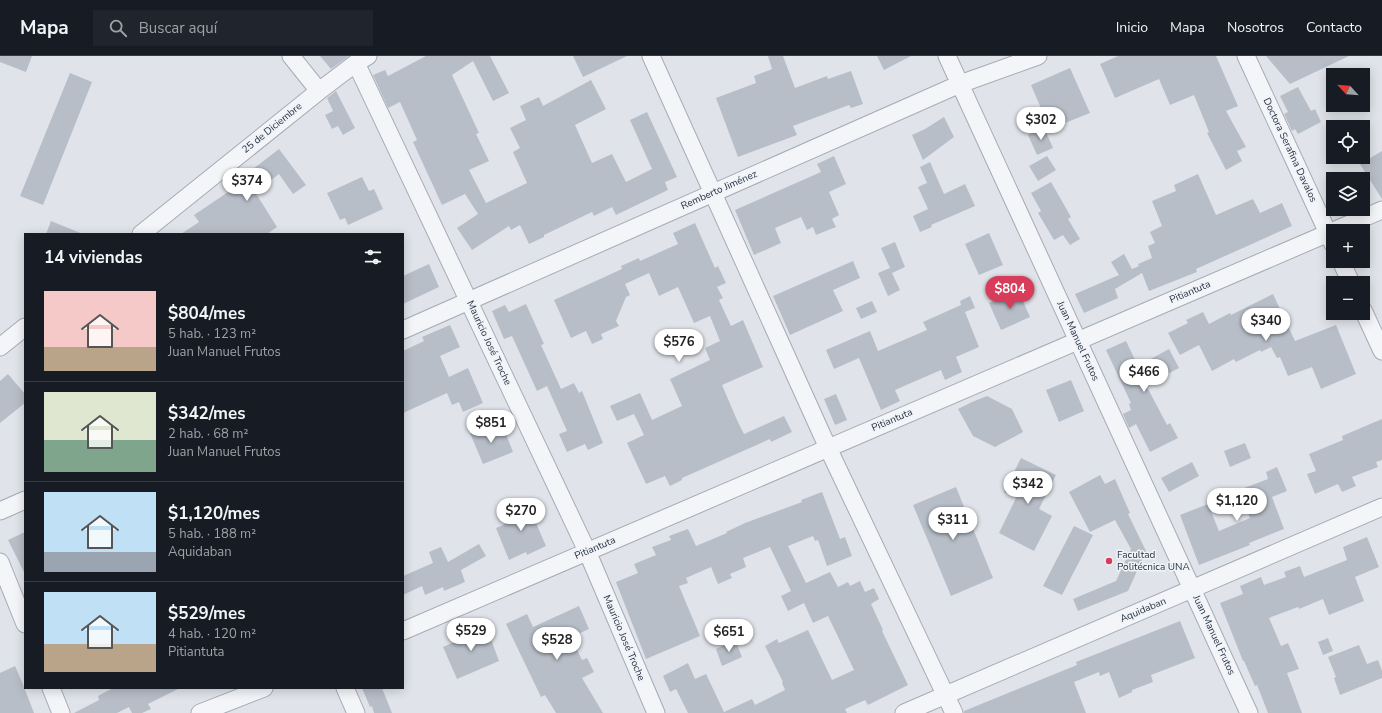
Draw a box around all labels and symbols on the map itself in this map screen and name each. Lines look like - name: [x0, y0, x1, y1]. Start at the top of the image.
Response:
- north arrow: [1326, 68, 1370, 112]
- street label: Doctora Serafina Davalos: [1260, 95, 1320, 205]
- street label: 25 de Diciembre: [239, 99, 305, 157]
- pin: $302: [1017, 107, 1065, 141]
- street label: Remberto Jiménez: [679, 167, 760, 213]
- pin: $374: [223, 168, 271, 202]
- pin: $804: [986, 276, 1034, 310]
- street label: Pitiantuta: [1167, 277, 1213, 307]
- street label: Mauricio José Troche: [463, 298, 515, 388]
- street label: Juan Manuel Frutos: [1053, 298, 1103, 383]
- pin: $340: [1242, 308, 1290, 342]
- pin: $576: [655, 329, 703, 363]
- pin: $466: [1120, 359, 1168, 393]
- street label: Pitiantuta: [869, 405, 915, 435]
- pin: $851: [467, 410, 515, 444]
- pin: $342: [1004, 471, 1052, 505]
- pin: $1,120: [1204, 488, 1270, 522]
- pin: $270: [497, 498, 545, 532]
- pin: $311: [929, 507, 977, 541]
- street label: Pitiantuta: [572, 533, 618, 563]
- place label: Facultad Politécnica UNA: [1117, 548, 1190, 574]
- marker: Facultad Politécnica UNA: [1104, 556, 1114, 566]
- street label: Juan Manuel Frutos: [1189, 592, 1239, 677]
- street label: Mauricio José Troche: [600, 593, 648, 683]
- street label: Aquidaban: [1118, 594, 1168, 626]
- pin: $529: [447, 618, 495, 652]
- pin: $651: [705, 619, 753, 653]
- pin: $528: [533, 627, 581, 661]

